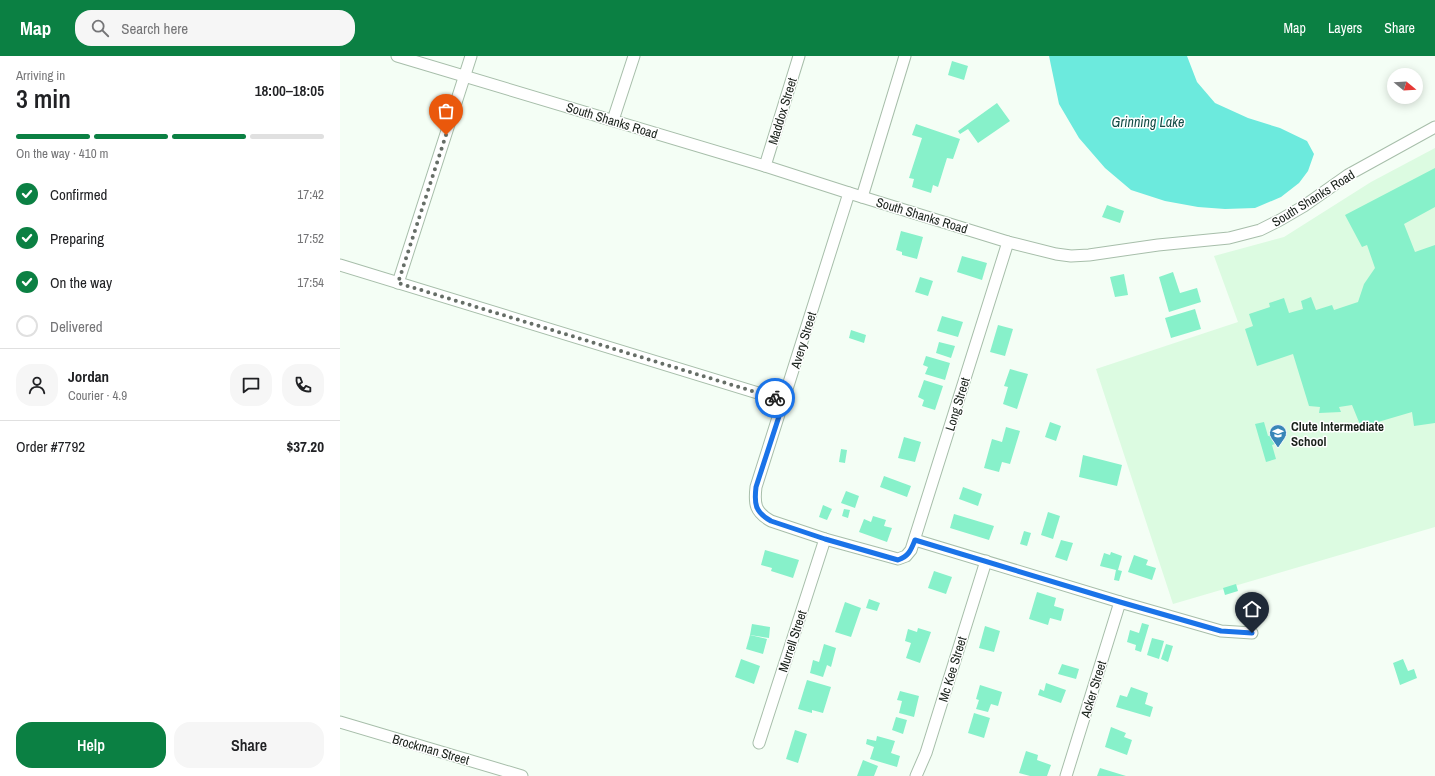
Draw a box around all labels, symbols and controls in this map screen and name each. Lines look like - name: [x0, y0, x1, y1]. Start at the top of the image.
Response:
- search box: [75, 10, 355, 46]
- text: Map: [20, 15, 51, 41]
- icon: search: [89, 17, 111, 39]
- text: Search here: [121, 18, 188, 39]
- text: Map: [1284, 19, 1306, 37]
- text: Layers: [1328, 19, 1362, 37]
- text: Share: [1384, 19, 1415, 37]
- text: Arriving in: [16, 67, 65, 84]
- north arrow: [1387, 68, 1423, 104]
- map controls: [1387, 68, 1423, 104]
- street label: Maddox Street: [764, 75, 801, 147]
- text: 18:00–18:05: [255, 80, 324, 101]
- text: 3 min: [16, 81, 71, 116]
- pin: [429, 94, 463, 135]
- street label: South Shanks Road: [564, 98, 660, 142]
- icon: bag: [435, 100, 457, 122]
- water label: Grinning Lake: [1112, 113, 1184, 131]
- text: On the way · 410 m: [16, 145, 108, 162]
- street label: South Shanks Road: [1269, 166, 1358, 231]
- icon: check: [16, 183, 38, 205]
- text: Confirmed: [50, 184, 107, 205]
- text: 17:42: [297, 186, 324, 203]
- street label: South Shanks Road: [874, 193, 970, 237]
- icon: check: [16, 227, 38, 249]
- text: Preparing: [50, 228, 104, 249]
- text: 17:52: [297, 230, 324, 247]
- icon: check: [16, 271, 38, 293]
- text: On the way: [50, 272, 112, 293]
- text: 17:54: [297, 274, 324, 291]
- street label: Avery Street: [787, 310, 820, 372]
- text: Delivered: [50, 316, 103, 337]
- button: person: [16, 364, 58, 406]
- button: chat: [230, 364, 272, 406]
- button: phone: [282, 364, 324, 406]
- text: Jordan: [68, 366, 109, 387]
- street label: Long Street: [941, 375, 974, 433]
- courier: [755, 378, 795, 418]
- text: Courier · 4.9: [68, 387, 127, 404]
- icon: bike: [764, 387, 786, 409]
- place label: Clute Intermediate School: [1291, 418, 1384, 450]
- school or university icon: Clute Intermediate School: [1268, 423, 1288, 448]
- text: Order #7792: [16, 436, 85, 457]
- text: $37.20: [286, 436, 324, 457]
- pin: [1235, 592, 1269, 633]
- icon: home: [1241, 598, 1263, 620]
- street label: Murrell Street: [775, 608, 810, 674]
- street label: Mc Kee Street: [934, 634, 970, 704]
- street label: Acker Street: [1076, 659, 1110, 721]
- button: Help: [16, 722, 166, 768]
- button: Share: [174, 722, 324, 768]
- street label: Brockman Street: [390, 730, 471, 769]

